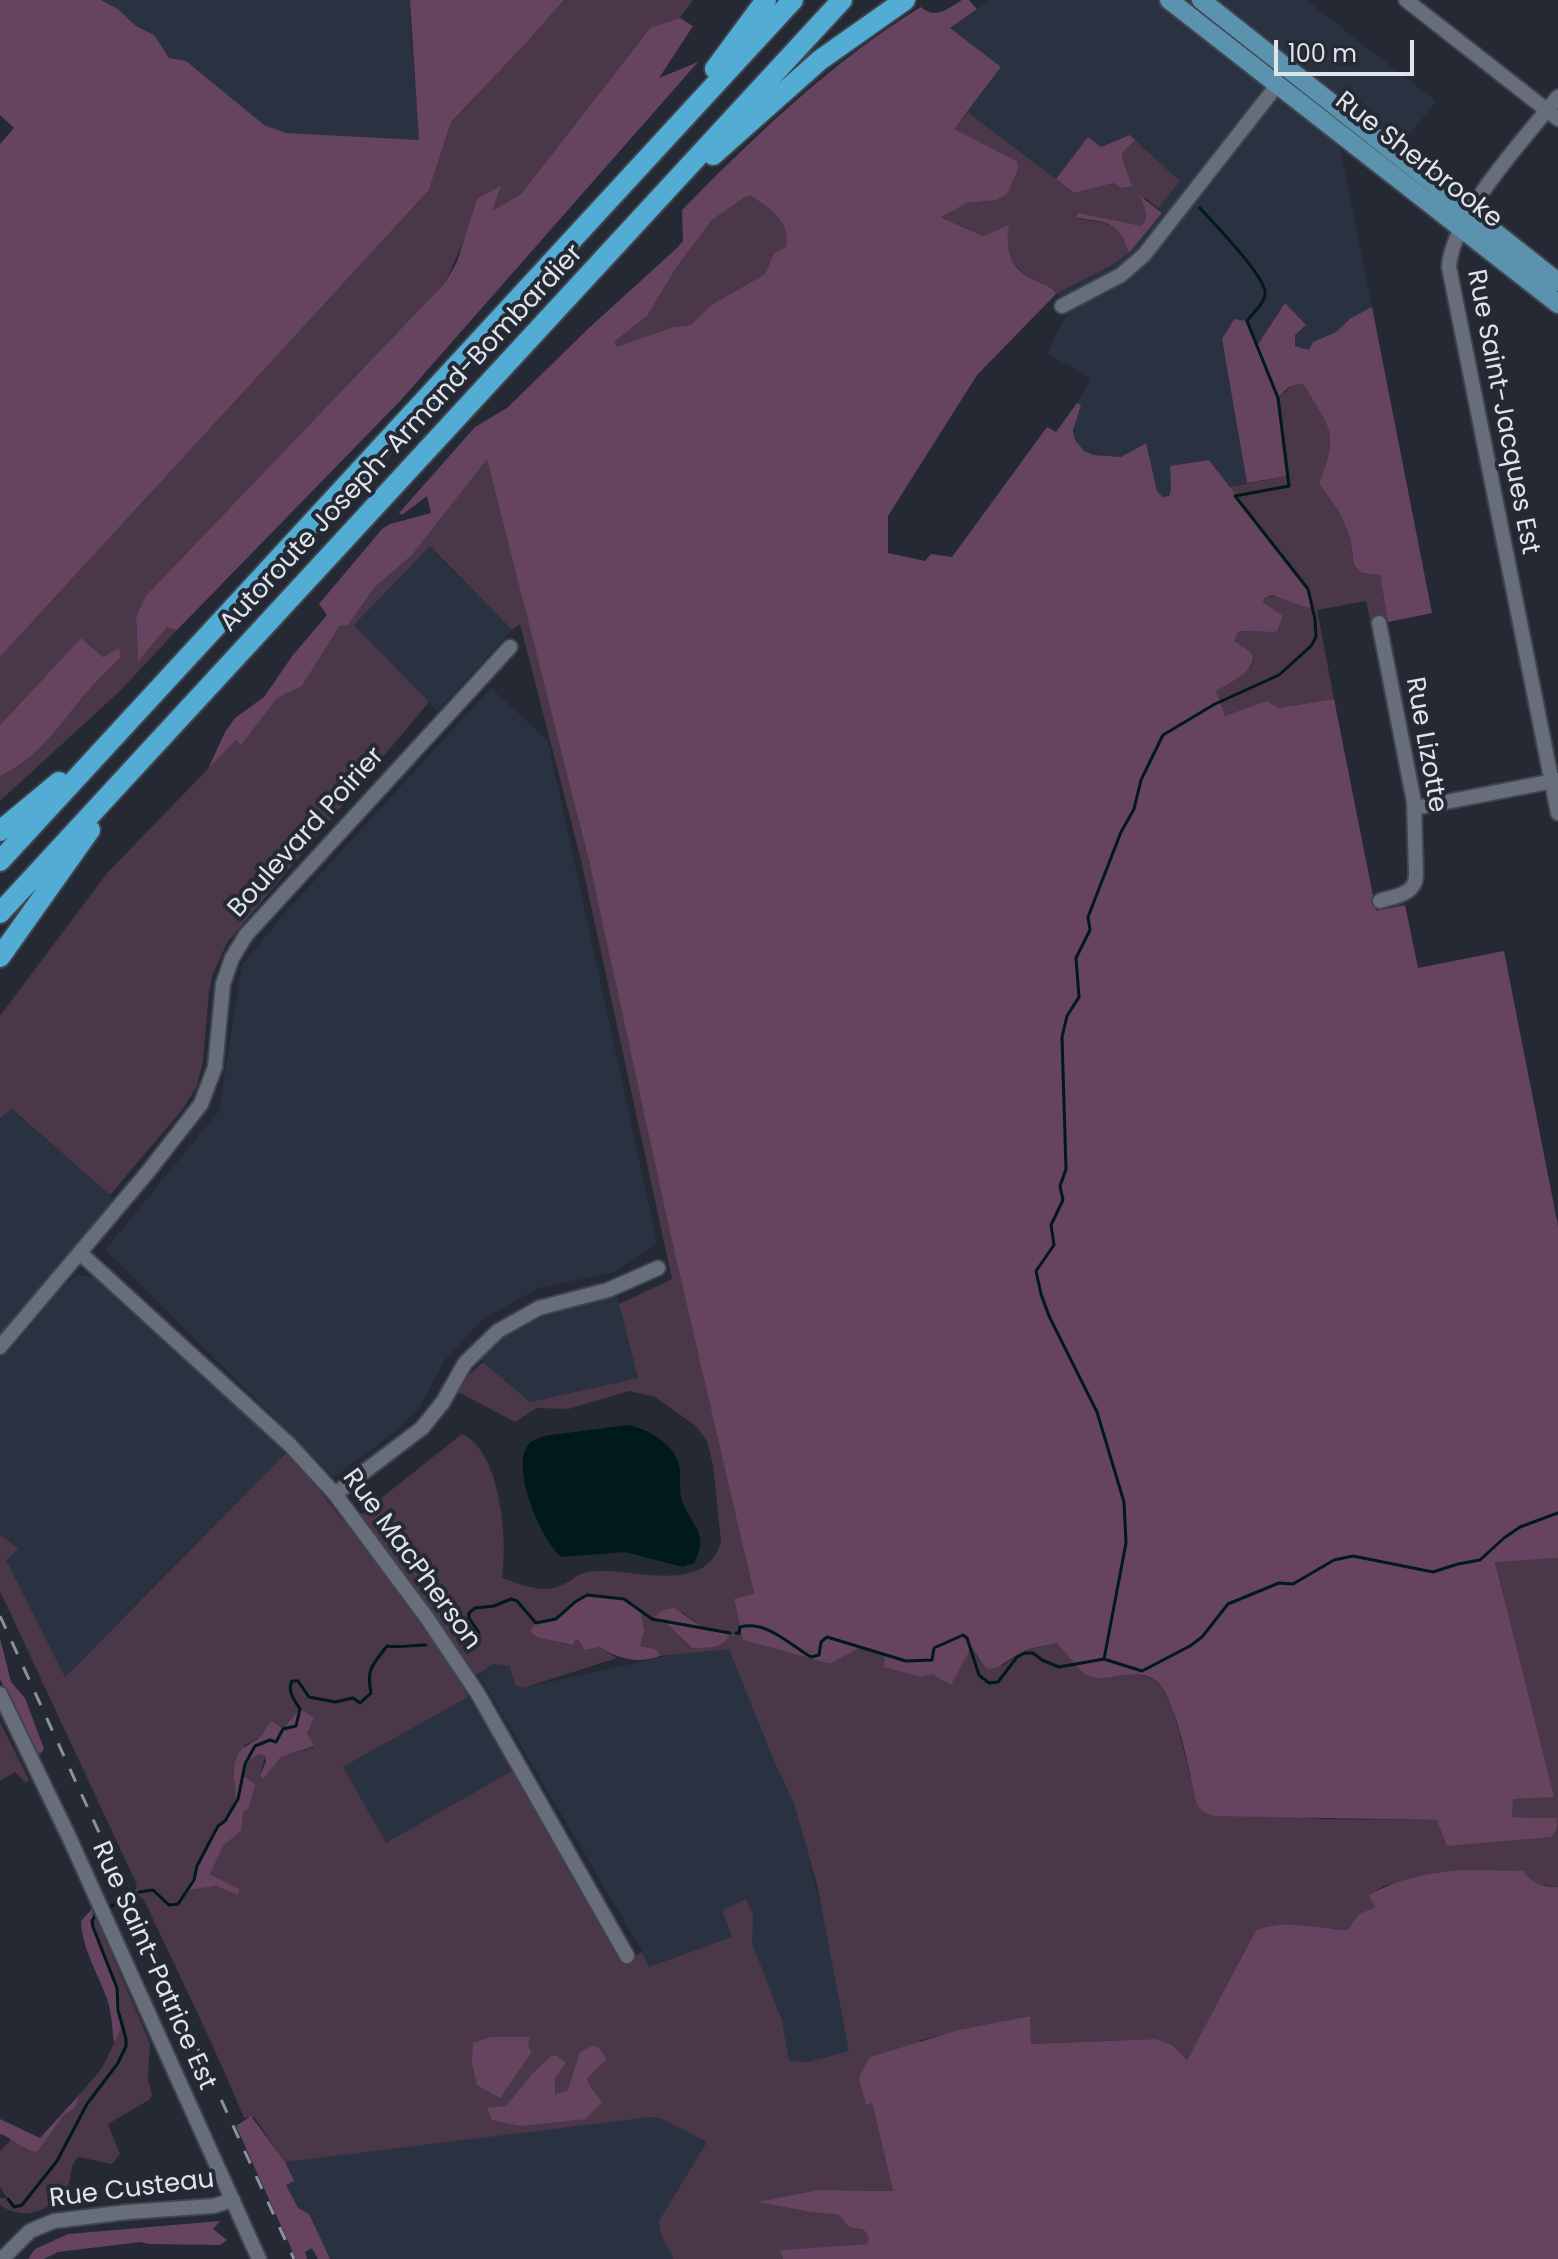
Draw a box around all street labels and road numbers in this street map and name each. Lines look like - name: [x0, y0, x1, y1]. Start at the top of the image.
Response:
- street label: Rue Sherbrooke: [1328, 86, 1508, 236]
- street label: Autoroute Joseph-Armand-Bombardier: [214, 239, 590, 639]
- street label: Rue Saint-Jacques Est: [1459, 267, 1545, 557]
- street label: Rue Lizotte: [1398, 675, 1452, 815]
- street label: Boulevard Poirier: [222, 742, 392, 924]
- street label: Rue MacPherson: [335, 1464, 487, 1656]
- street label: Rue Saint-Patrice Est: [84, 1837, 222, 2095]
- street label: Rue Custeau: [48, 2164, 216, 2216]

